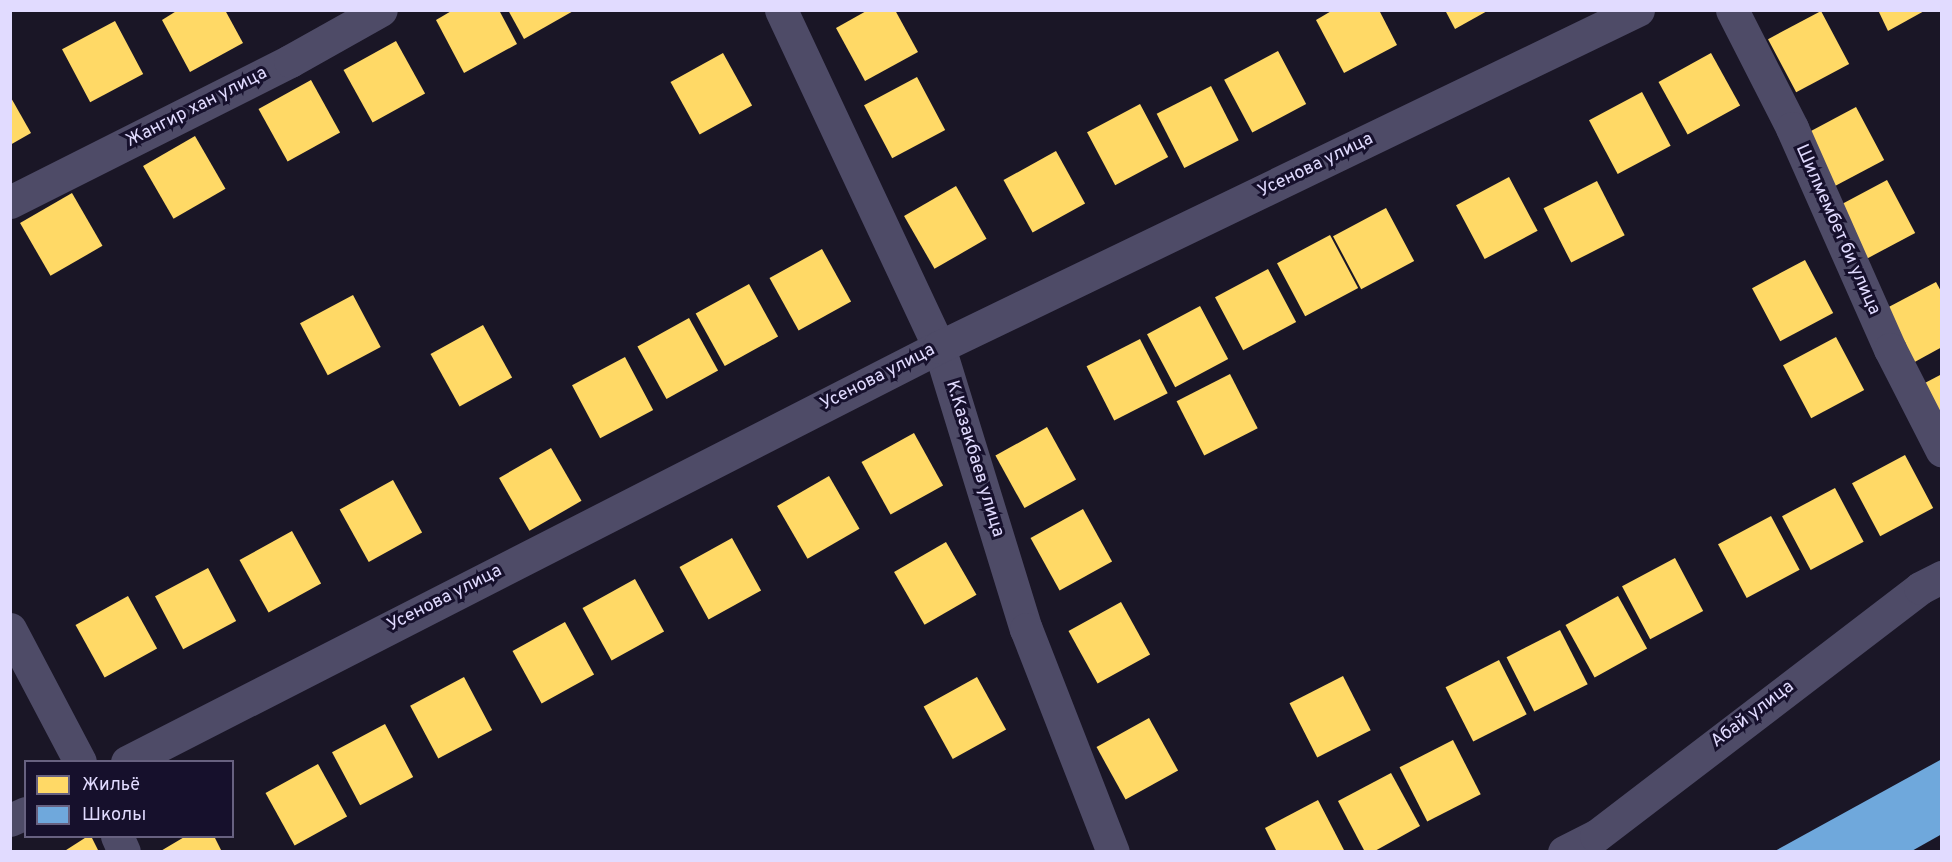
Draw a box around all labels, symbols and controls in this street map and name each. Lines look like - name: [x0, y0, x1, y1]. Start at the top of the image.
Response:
- street label: Жангир хан улица: [123, 63, 271, 153]
- street label: Усенова улица: [1255, 129, 1377, 203]
- street label: Шилмембет би улица: [1790, 141, 1884, 319]
- street label: Усенова улица: [817, 340, 939, 416]
- street label: К.Казакбаев улица: [940, 378, 1008, 540]
- street label: Усенова улица: [384, 561, 506, 637]
- street label: Абай улица: [1707, 677, 1799, 753]
- legend: [24, 760, 234, 838]
- text: Жильё: [82, 774, 140, 797]
- text: Школы: [82, 804, 146, 827]

